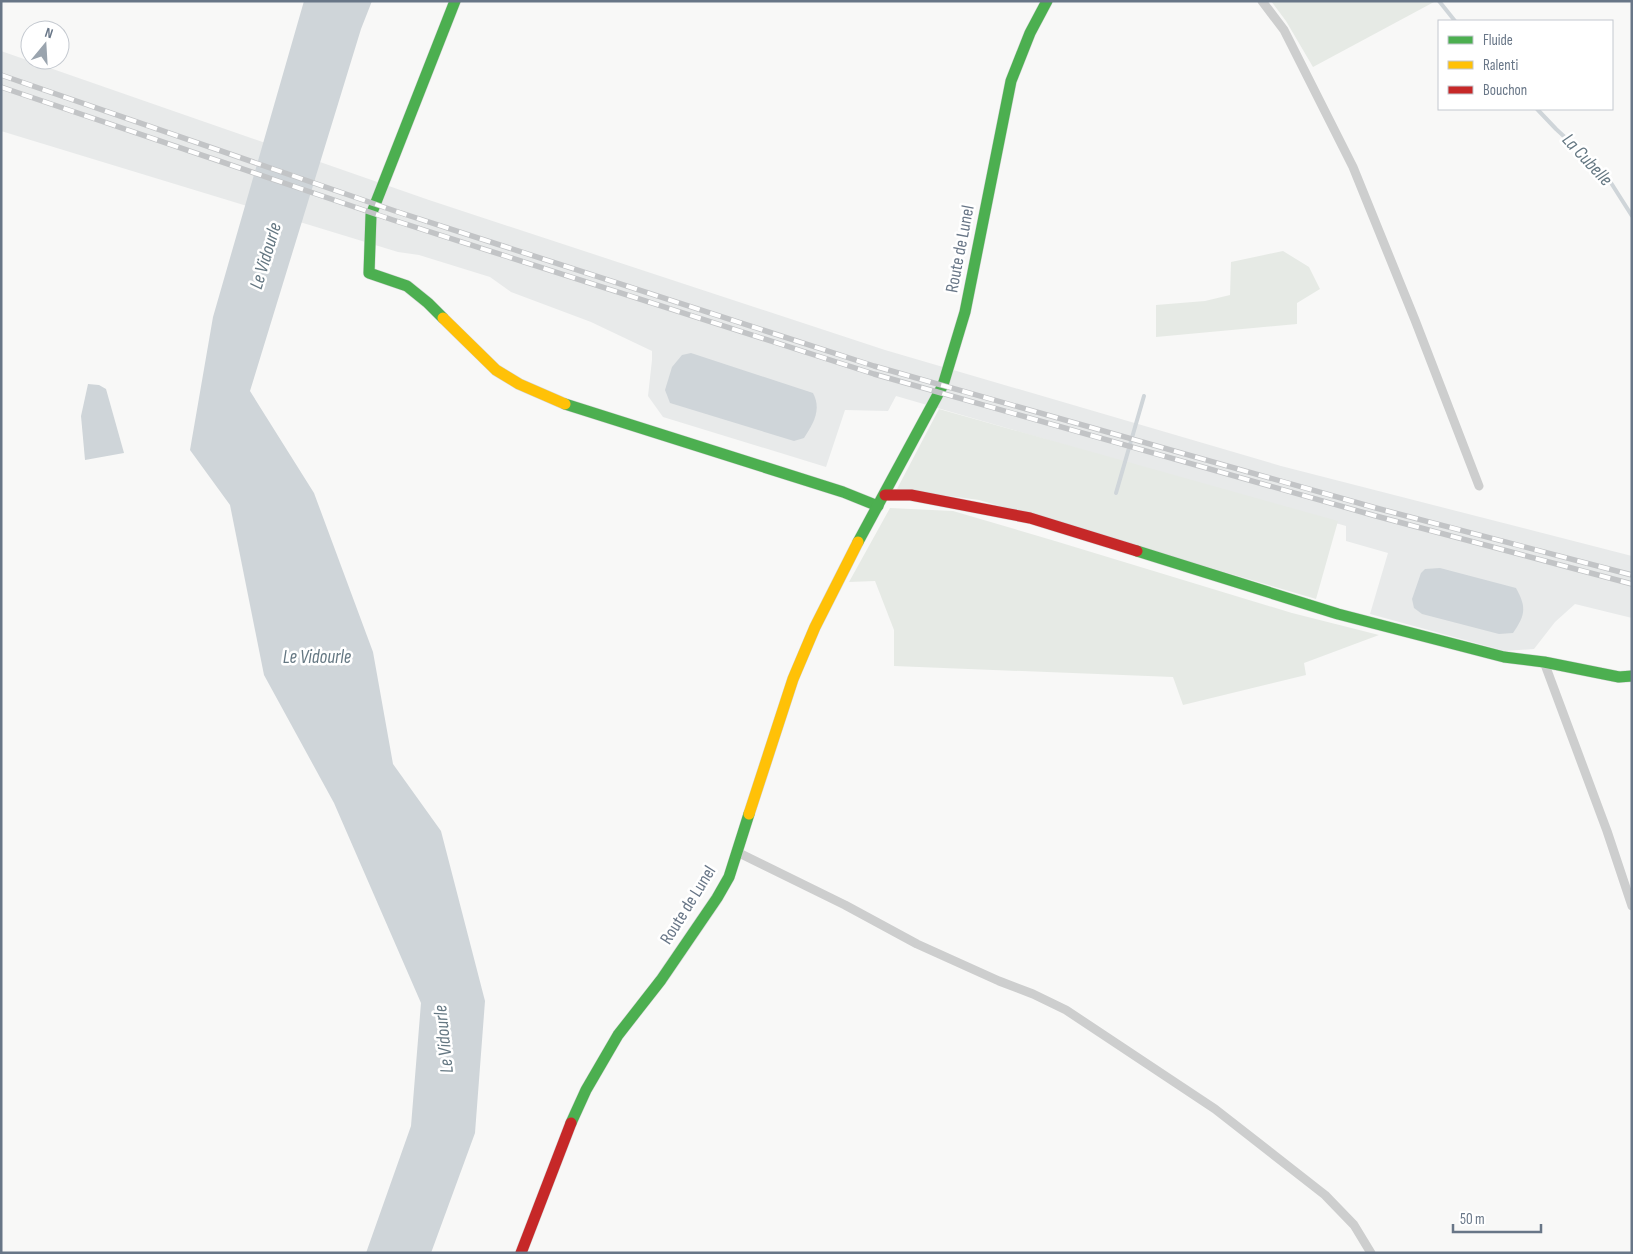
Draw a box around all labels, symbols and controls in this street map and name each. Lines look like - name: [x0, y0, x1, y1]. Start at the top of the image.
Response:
- north arrow: [20, 20, 70, 70]
- legend: [1438, 20, 1613, 110]
- text: N: [43, 24, 55, 42]
- text: Fluide: [1483, 31, 1513, 50]
- text: Ralenti: [1483, 56, 1518, 75]
- text: Bouchon: [1483, 81, 1527, 100]
- water label: La Cubelle: [1557, 129, 1617, 192]
- street label: Route de Lunel: [941, 203, 979, 295]
- water label: Le Vidourle: [245, 219, 287, 292]
- water label: Le Vidourle: [283, 646, 352, 669]
- street label: Route de Lunel: [656, 862, 720, 948]
- water label: Le Vidourle: [429, 1003, 459, 1074]
- scale bar: [1453, 1202, 1540, 1234]
- text: 50 m: [1460, 1210, 1485, 1229]

